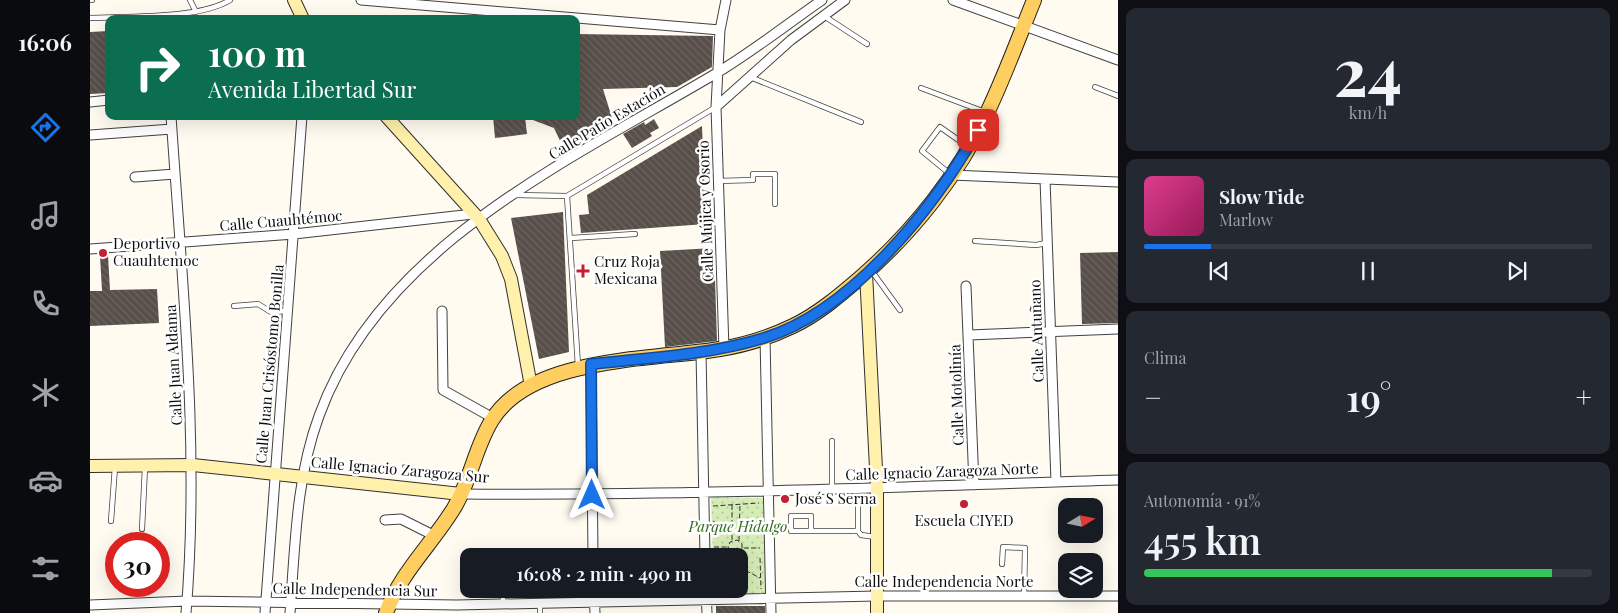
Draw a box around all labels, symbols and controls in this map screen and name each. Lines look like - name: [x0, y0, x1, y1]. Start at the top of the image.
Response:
- text: 24: [1334, 26, 1402, 112]
- text: 16:06: [18, 27, 72, 57]
- text: 100 m: [208, 29, 306, 76]
- icon: right: [125, 35, 190, 100]
- text: Avenida Libertad Sur: [208, 74, 416, 104]
- street label: Calle Patio Estación: [544, 78, 669, 164]
- text: km/h: [1349, 102, 1387, 123]
- pin: [957, 109, 999, 151]
- icon: directions: [28, 110, 63, 145]
- icon: arrive: [964, 116, 992, 144]
- street label: Calle Mújica y Osorio: [693, 140, 717, 282]
- text: Slow Tide: [1219, 183, 1304, 209]
- icon: music: [28, 198, 63, 233]
- street label: Calle Cuauhtémoc: [219, 205, 343, 235]
- text: Marlow: [1219, 209, 1273, 230]
- place label: Deportivo Cuauhtemoc: [113, 233, 199, 270]
- marker: Deportivo Cuauhtemoc: [97, 247, 109, 259]
- place label: Cruz Roja Mexicana: [594, 251, 661, 288]
- icon: previous: [1205, 257, 1233, 285]
- icon: pause: [1354, 257, 1382, 285]
- icon: next: [1503, 257, 1531, 285]
- street label: Calle Juan Crisóstomo Bonilla: [250, 263, 288, 464]
- marker: Cruz Roja Mexicana: [576, 264, 590, 278]
- street label: Calle Antuñano: [1024, 279, 1048, 383]
- icon: phone: [28, 286, 63, 321]
- street label: Calle Juan Aldama: [160, 304, 186, 426]
- street label: Calle Motolinía: [944, 343, 968, 446]
- text: Clima: [1144, 347, 1186, 368]
- text: 19°: [1346, 371, 1392, 422]
- icon: climate: [28, 375, 63, 410]
- text: −: [1144, 378, 1162, 415]
- text: +: [1576, 378, 1592, 415]
- street label: Calle Ignacio Zaragoza Sur: [310, 451, 490, 487]
- street label: Calle Ignacio Zaragoza Norte: [845, 458, 1039, 484]
- icon: car: [28, 463, 63, 498]
- position arrow: [565, 468, 617, 520]
- place label: José S Serna: [794, 488, 877, 508]
- text: Autonomía · 91%: [1144, 490, 1260, 511]
- marker: José S Serna: [779, 493, 791, 505]
- marker: Escuela CIYED: [958, 498, 970, 510]
- north arrow: [1058, 498, 1102, 542]
- map controls: [1058, 498, 1103, 598]
- place label: Escuela CIYED: [914, 510, 1014, 530]
- text: 455 km: [1144, 514, 1261, 565]
- park label: Parque Hidalgo: [688, 516, 787, 536]
- speed limit sign: 30: [105, 532, 170, 597]
- icon: filters: [28, 551, 63, 586]
- button: layers: [1058, 553, 1103, 598]
- text: 16:08 · 2 min · 490 m: [516, 560, 692, 586]
- street label: Calle Independencia Norte: [854, 571, 1034, 591]
- street label: Calle Independencia Sur: [273, 578, 438, 600]

